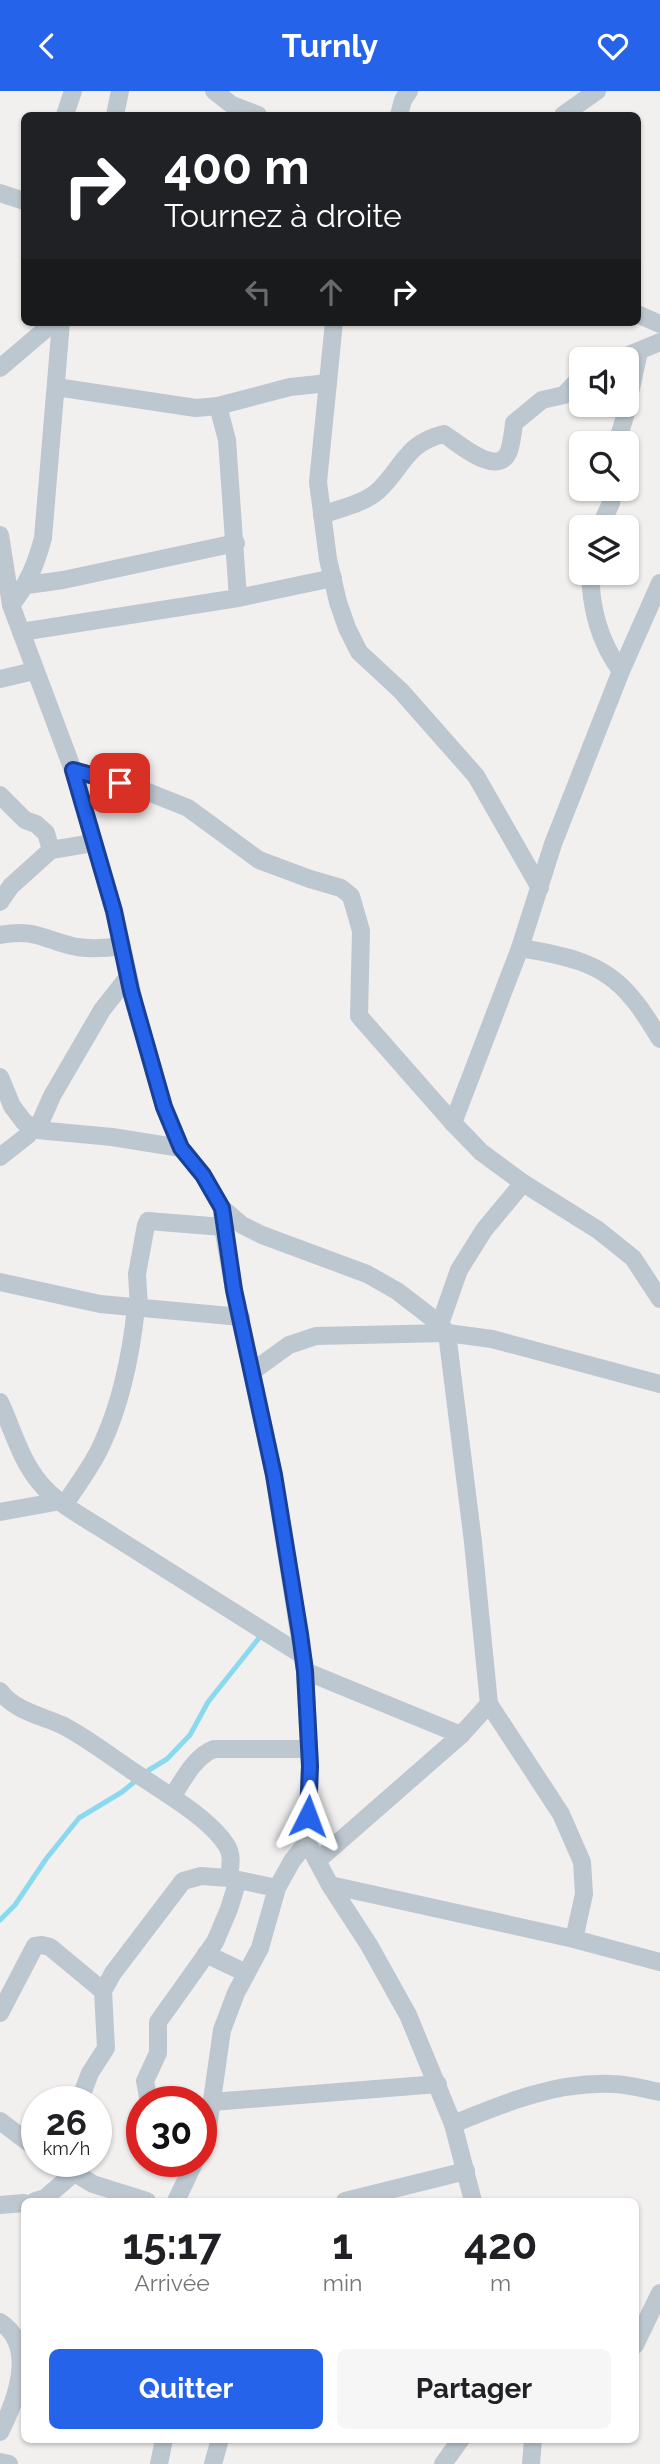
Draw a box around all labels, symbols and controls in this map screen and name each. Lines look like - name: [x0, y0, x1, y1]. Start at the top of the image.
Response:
- icon: back: [28, 27, 66, 65]
- text: Turnly: [282, 27, 378, 64]
- icon: heart: [594, 27, 632, 65]
- text: 400 m: [164, 138, 310, 195]
- icon: right: [49, 140, 140, 231]
- text: Tournez à droite: [164, 197, 402, 234]
- icon: left: [239, 273, 277, 311]
- icon: ahead: [312, 273, 350, 311]
- icon: right: [385, 273, 423, 311]
- map controls: [569, 347, 639, 585]
- button: sound: [569, 347, 639, 417]
- button: search: [569, 431, 639, 501]
- button: layers: [569, 515, 639, 585]
- pin: [90, 753, 150, 813]
- icon: arrive: [101, 764, 139, 802]
- position arrow: [271, 1779, 345, 1853]
- speed limit sign: 30: [126, 2086, 217, 2177]
- text: 26: [46, 2102, 87, 2143]
- text: km/h: [43, 2138, 90, 2159]
- text: 15:17: [123, 2220, 221, 2269]
- text: 1: [332, 2220, 353, 2269]
- text: 420: [464, 2220, 537, 2269]
- text: Arrivée: [134, 2269, 210, 2296]
- text: min: [323, 2269, 362, 2296]
- text: m: [490, 2269, 511, 2296]
- button: Quitter: [49, 2349, 323, 2429]
- button: Partager: [337, 2349, 611, 2429]

